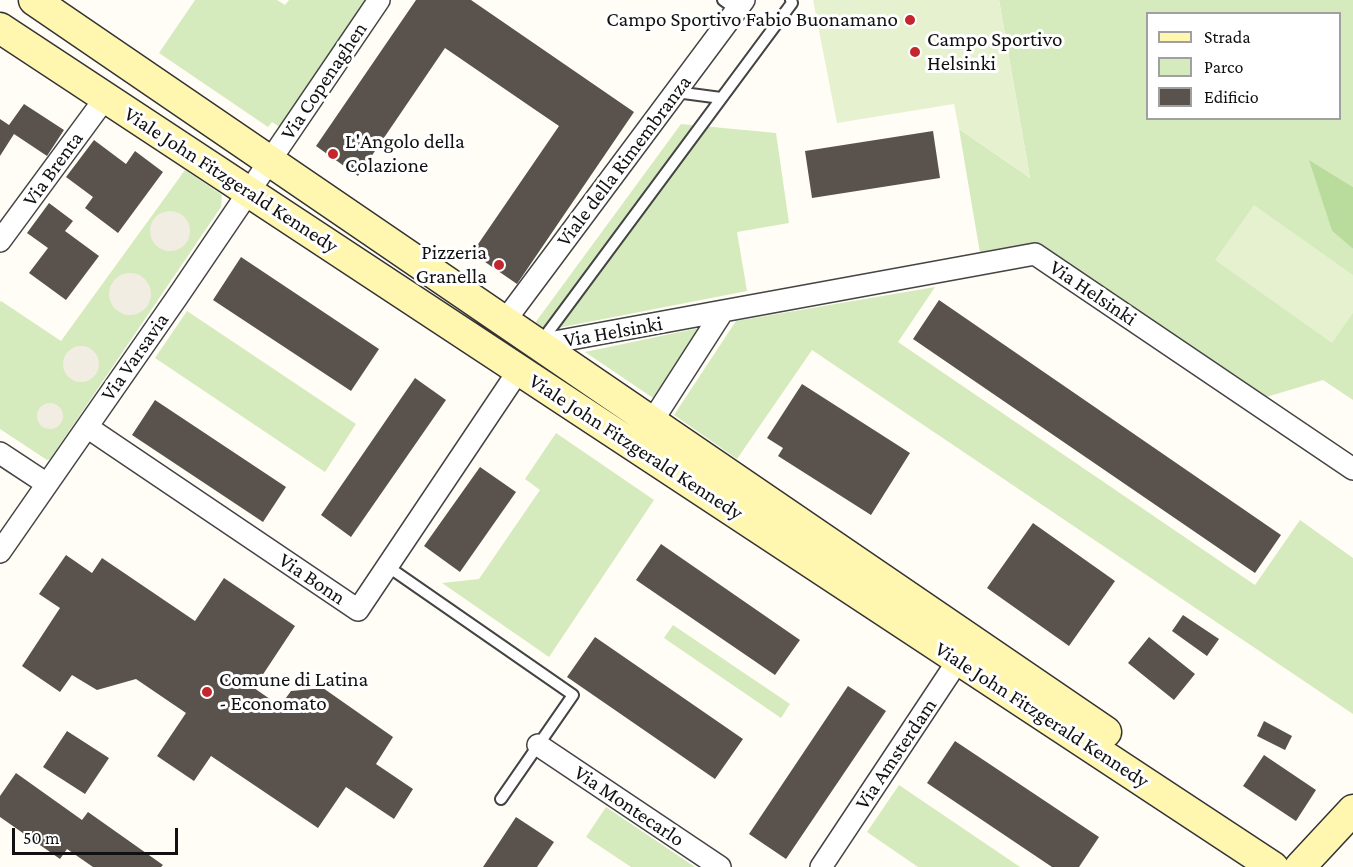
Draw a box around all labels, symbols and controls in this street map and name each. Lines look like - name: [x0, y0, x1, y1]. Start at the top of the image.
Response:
- place label: Campo Sportivo Fabio Buonamano: [606, 7, 898, 33]
- legend: [1146, 12, 1341, 120]
- marker: Campo Sportivo Fabio Buonamano: [903, 13, 917, 27]
- street label: Via Copenaghen: [275, 17, 373, 145]
- place label: Campo Sportivo Helsinki: [927, 27, 1062, 77]
- text: Strada: [1204, 27, 1251, 47]
- marker: Campo Sportivo Helsinki: [908, 45, 922, 59]
- text: Parco: [1204, 57, 1243, 77]
- street label: Viale della Rimembranza: [551, 70, 697, 252]
- text: Edificio: [1204, 87, 1259, 107]
- street label: Viale John Fitzgerald Kennedy: [119, 101, 343, 259]
- street label: Via Brenta: [17, 127, 89, 211]
- place label: L'Angolo della Colazione: [345, 129, 465, 179]
- marker: L'Angolo della Colazione: [326, 147, 340, 161]
- place label: Pizzeria Granella: [416, 240, 487, 290]
- street label: Via Helsinki: [1045, 255, 1141, 331]
- marker: Pizzeria Granella: [492, 258, 506, 272]
- street label: Via Varsavia: [96, 308, 174, 406]
- street label: Via Helsinki: [562, 311, 664, 353]
- street label: Viale John Fitzgerald Kennedy: [524, 368, 748, 526]
- street label: Via Bonn: [274, 548, 350, 610]
- street label: Viale John Fitzgerald Kennedy: [930, 636, 1154, 794]
- place label: Comune di Latina - Economato: [219, 667, 368, 717]
- marker: Comune di Latina - Economato: [200, 685, 214, 699]
- street label: Via Amsterdam: [850, 694, 942, 814]
- street label: Via Montecarlo: [569, 760, 689, 852]
- scale bar: [15, 816, 182, 854]
- text: 50 m: [23, 828, 60, 848]

